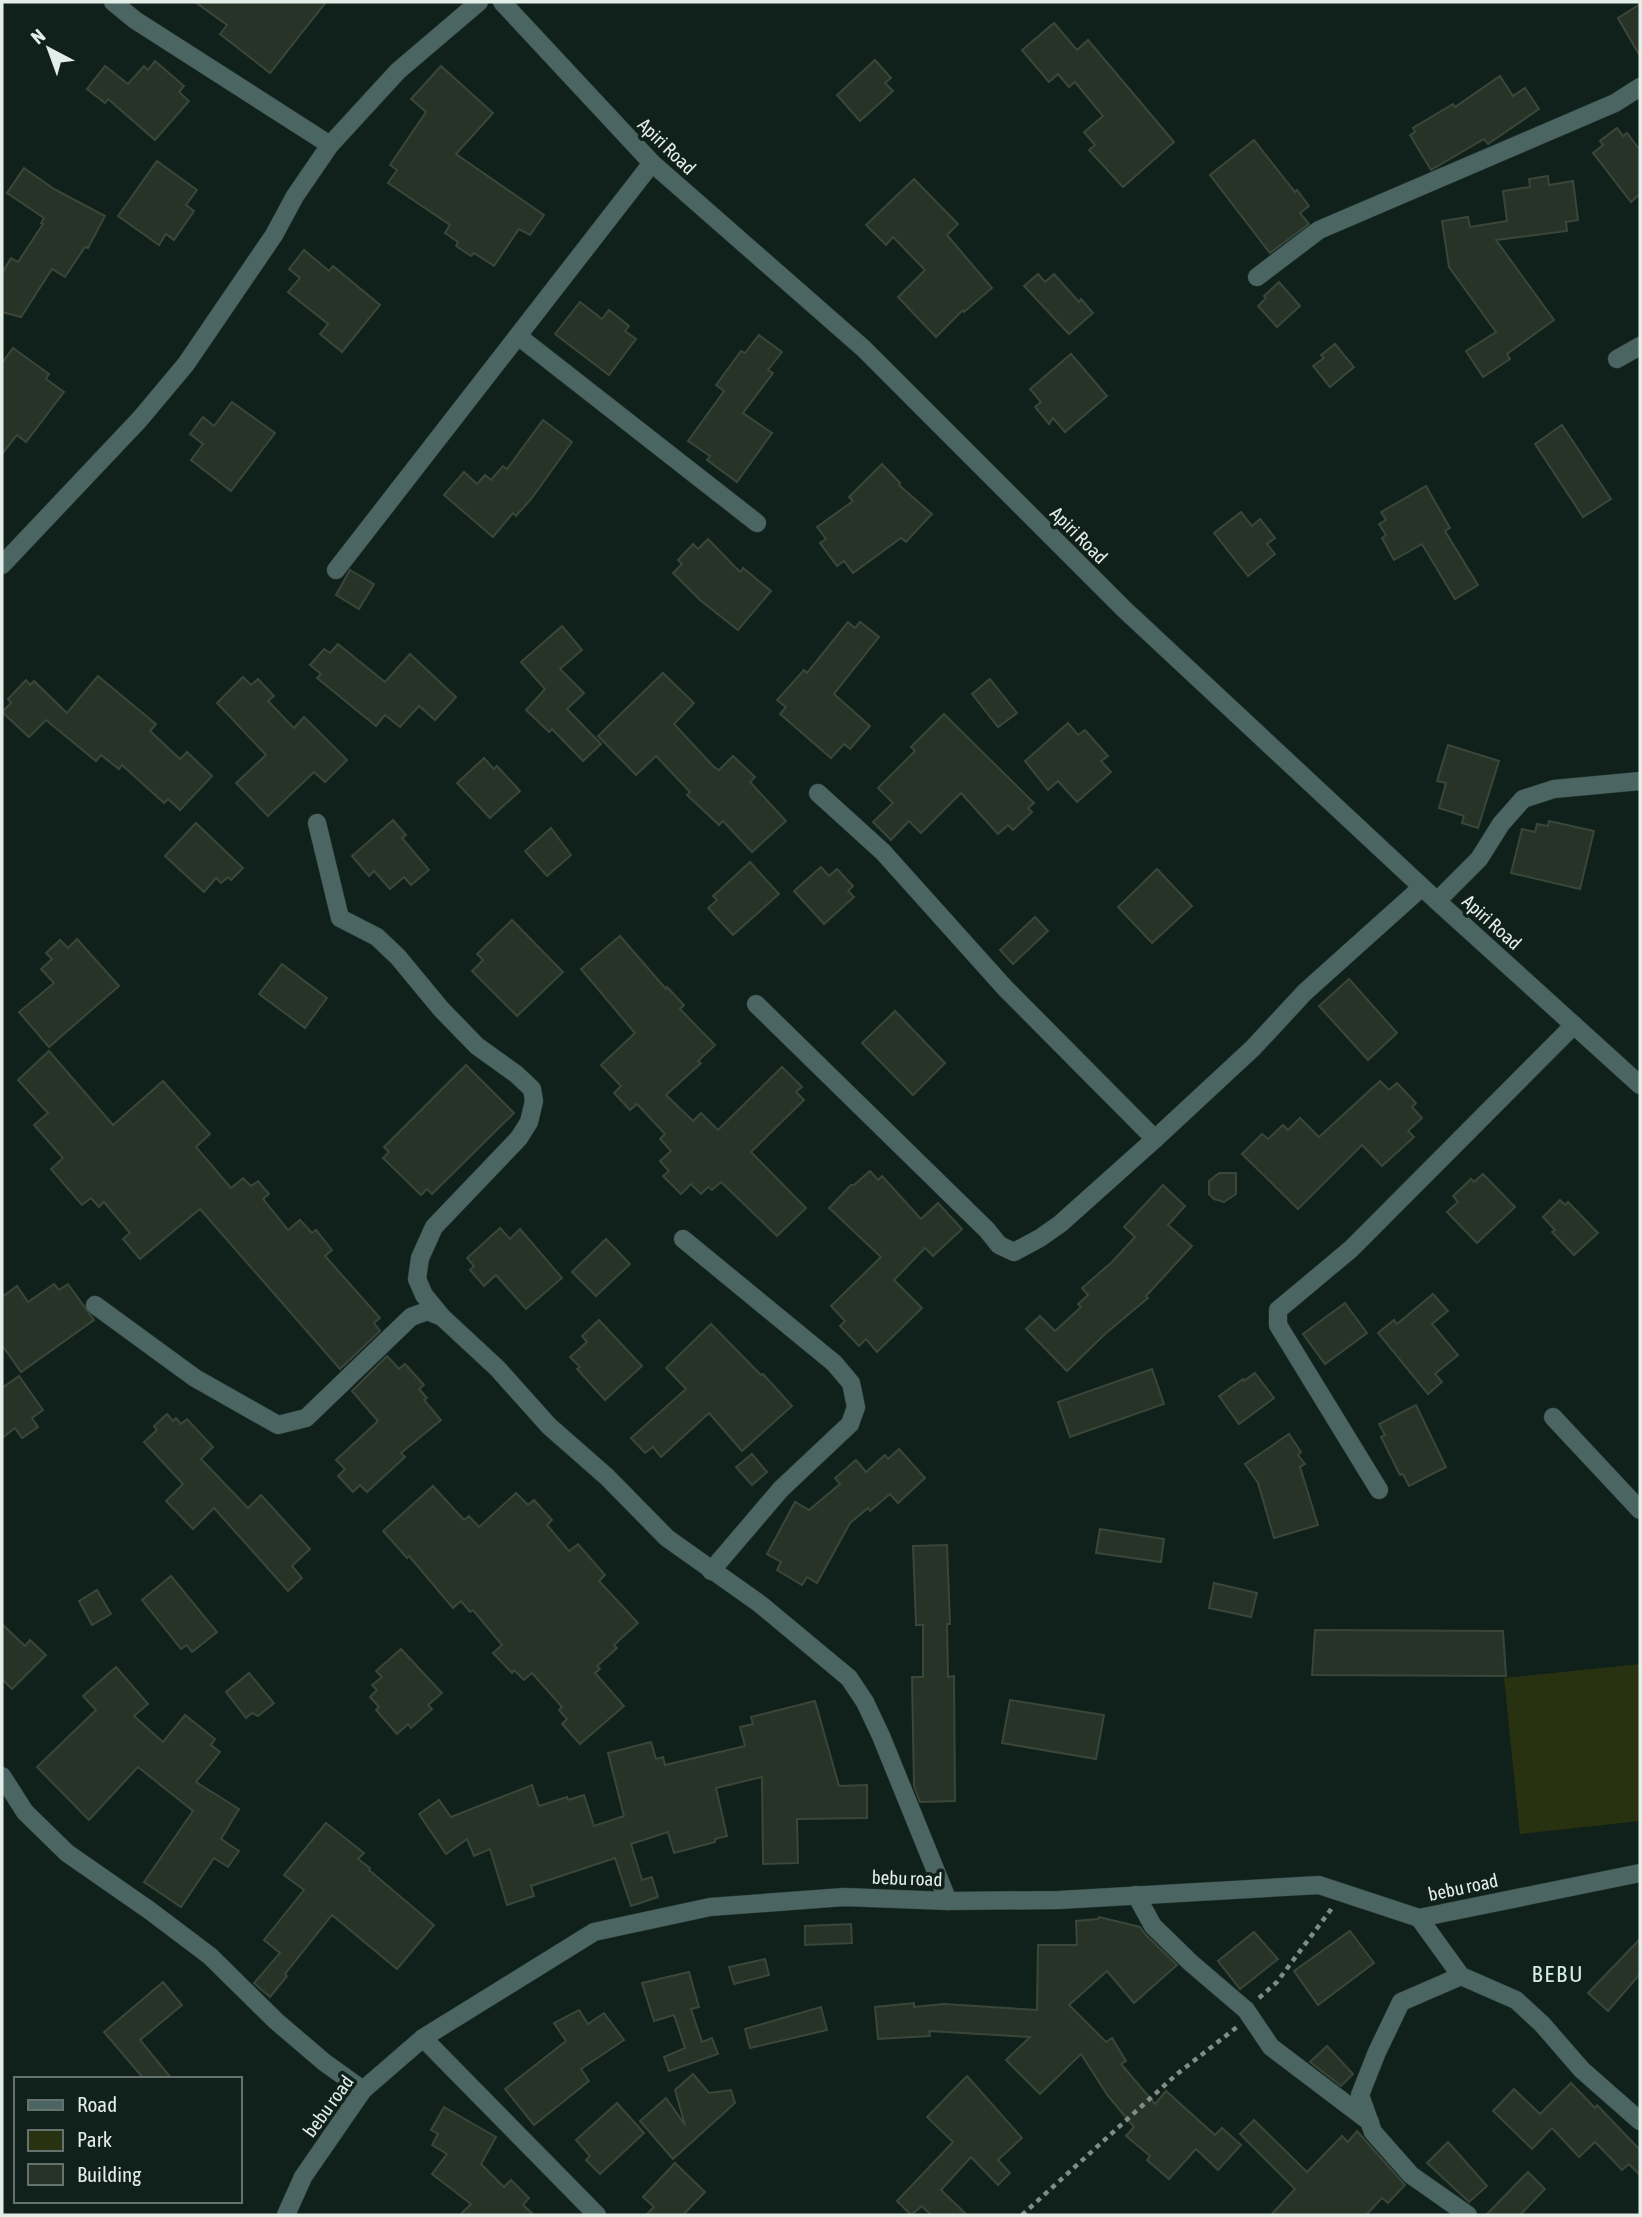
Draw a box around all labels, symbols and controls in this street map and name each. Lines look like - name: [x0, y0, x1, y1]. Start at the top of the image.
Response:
- north arrow: [14, 14, 84, 84]
- text: N: [26, 24, 49, 48]
- street label: Apiri Road: [634, 113, 700, 179]
- street label: Apiri Road: [1046, 502, 1112, 568]
- street label: Apiri Road: [1458, 890, 1526, 954]
- street label: bebu road: [871, 1866, 943, 1890]
- street label: bebu road: [1426, 1869, 1500, 1905]
- district label: BEBU: [1531, 1961, 1585, 1987]
- street label: bebu road: [298, 2071, 358, 2141]
- legend: [14, 2077, 242, 2203]
- text: Road: [77, 2092, 117, 2116]
- text: Park: [77, 2127, 112, 2151]
- text: Building: [77, 2162, 141, 2186]

